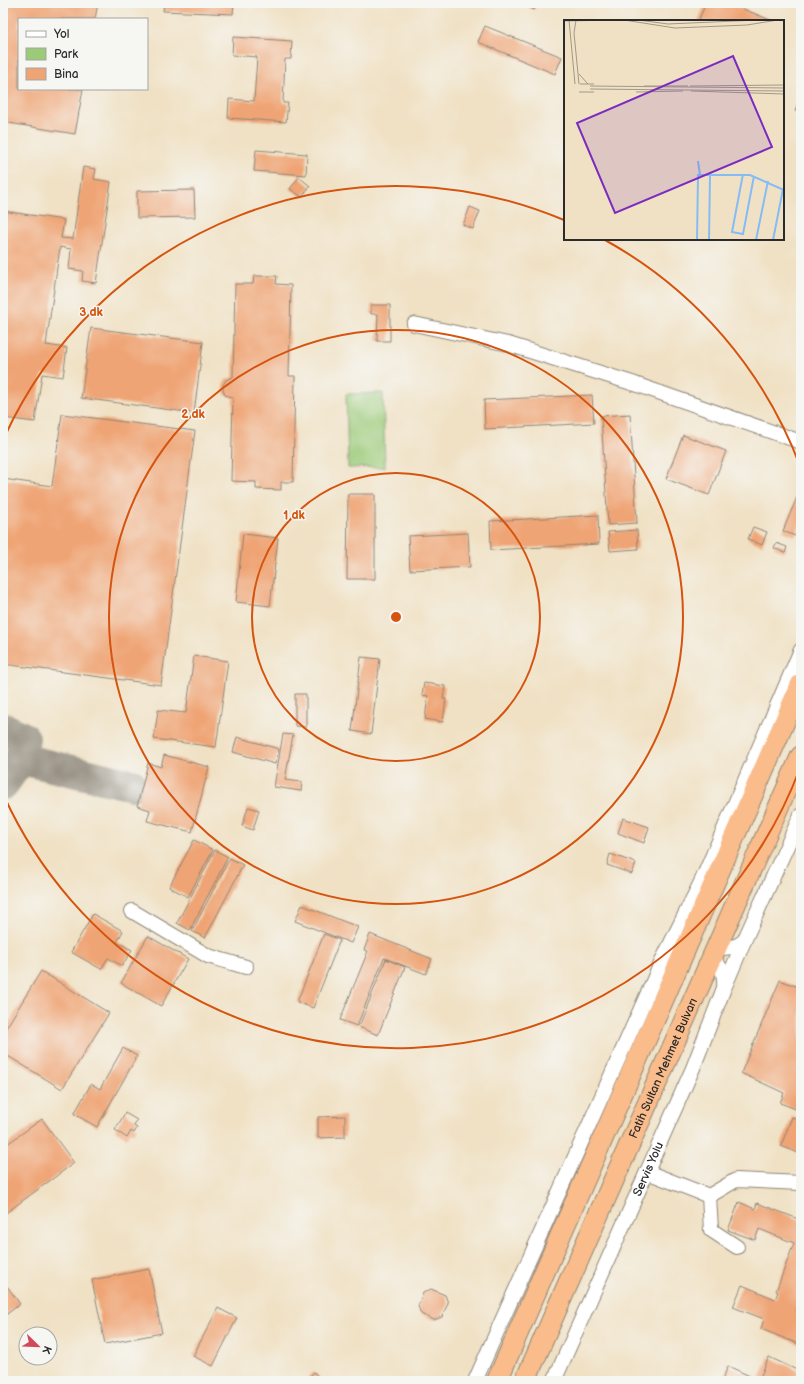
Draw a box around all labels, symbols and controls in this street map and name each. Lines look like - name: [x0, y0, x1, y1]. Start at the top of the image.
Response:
- legend: [18, 18, 148, 90]
- inset map: [564, 20, 784, 240]
- text: Yol: [53, 27, 69, 42]
- text: Park: [54, 47, 78, 62]
- text: Bina: [54, 67, 79, 82]
- text: 3 dk: [79, 305, 103, 320]
- text: 2 dk: [181, 407, 206, 422]
- text: 1 dk: [283, 508, 306, 523]
- centre of rings: [389, 610, 403, 624]
- street label: Fatih Sultan Mehmet Bulvarı: [626, 996, 701, 1141]
- street label: Servis Yolu: [630, 1140, 667, 1199]
- north arrow: [18, 1326, 58, 1366]
- text: K: [39, 1344, 54, 1356]

